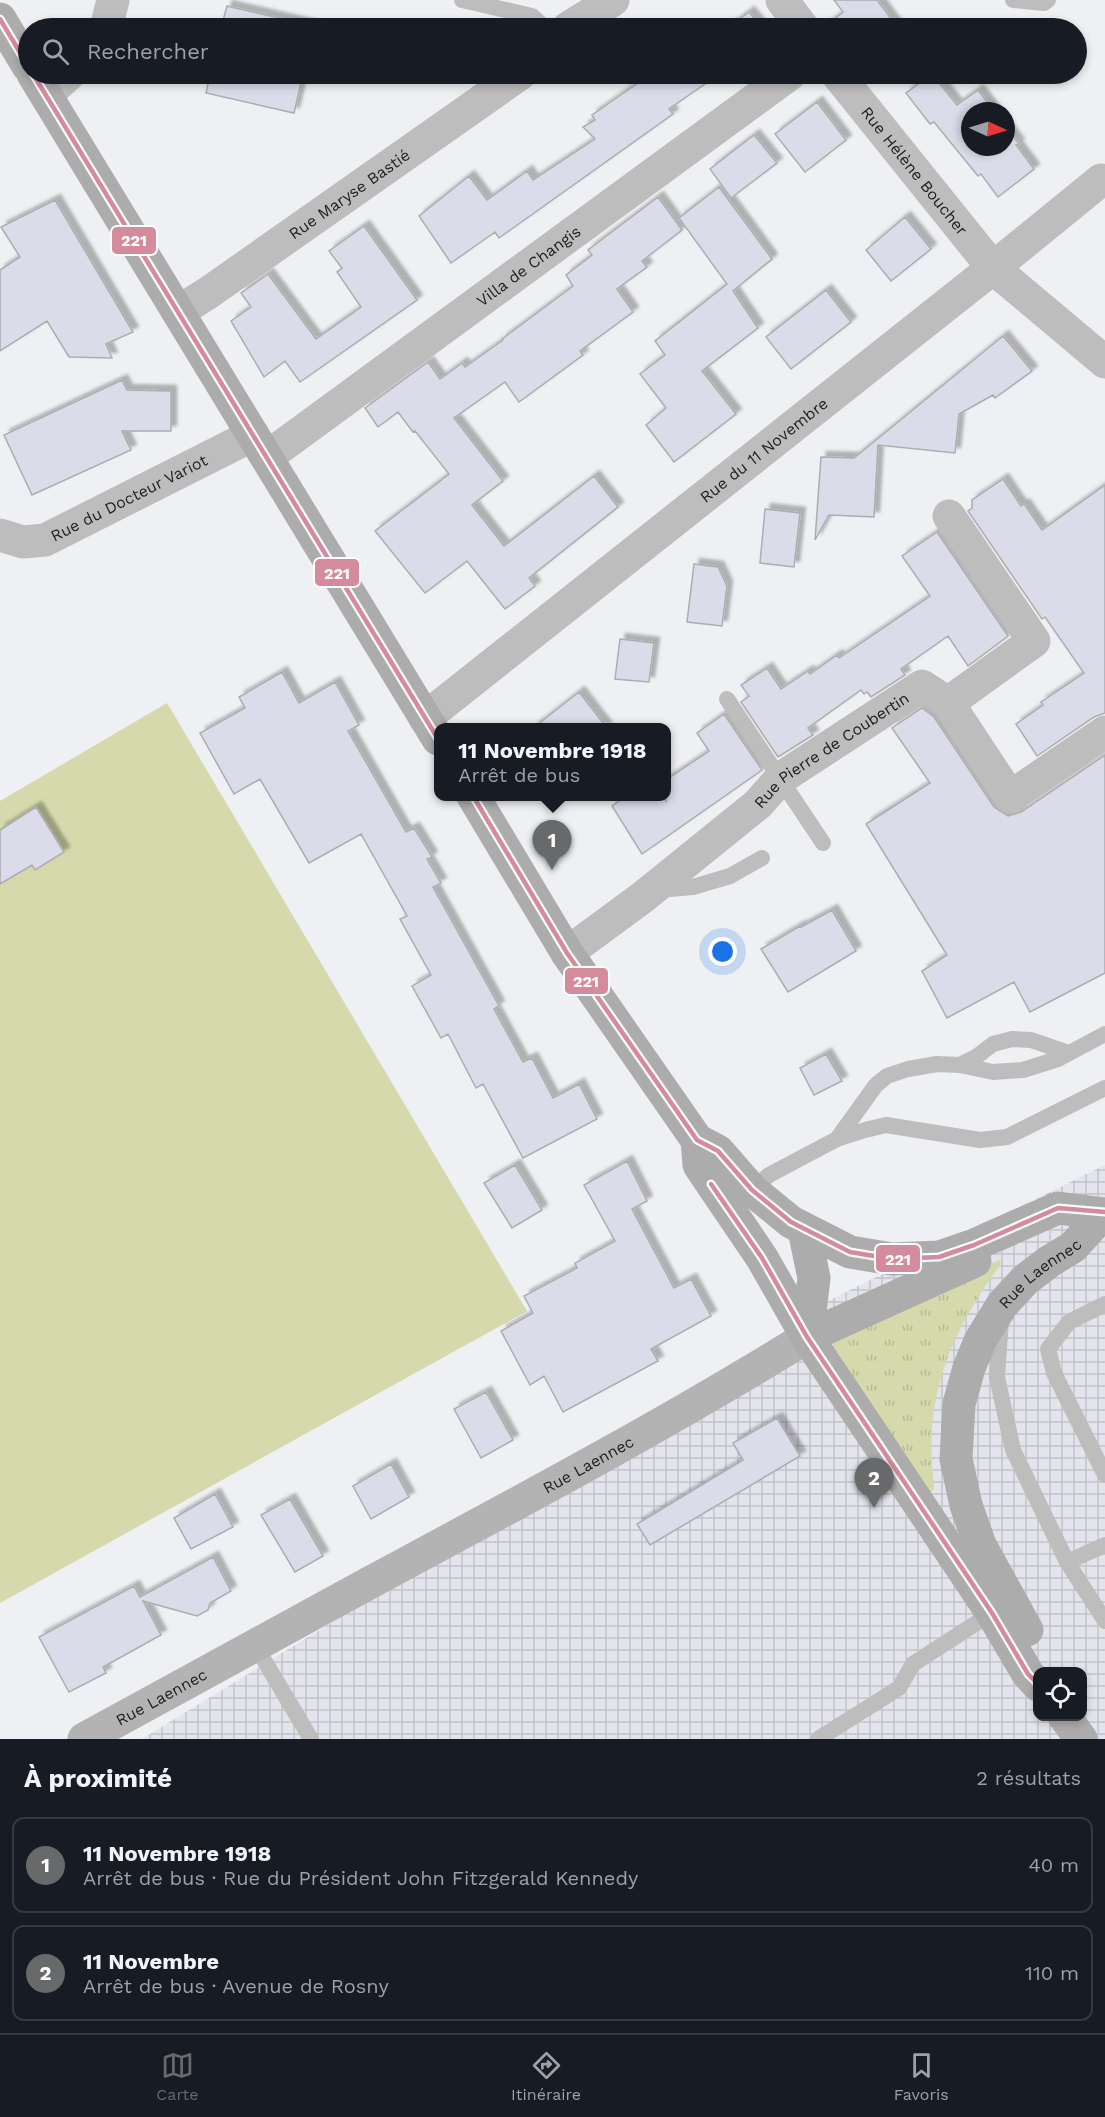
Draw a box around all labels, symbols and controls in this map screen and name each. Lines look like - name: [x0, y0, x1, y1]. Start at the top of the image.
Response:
- search box: [18, 18, 1087, 84]
- icon: search: [39, 35, 72, 68]
- text: Rechercher: [87, 39, 209, 64]
- north arrow: [961, 102, 1015, 156]
- street label: Rue Hélène Boucher: [857, 103, 972, 239]
- street label: Rue Maryse Bastié: [285, 145, 413, 243]
- street label: Villa de Changis: [473, 221, 584, 310]
- line badge: 221: [111, 226, 157, 255]
- text: 221: [121, 231, 147, 250]
- street label: Rue du 11 Novembre: [696, 393, 831, 506]
- street label: Rue du Docteur Variot: [47, 450, 211, 545]
- line badge: 221: [314, 558, 360, 587]
- text: 221: [324, 564, 350, 583]
- street label: Rue Pierre de Coubertin: [750, 688, 912, 812]
- popup: [434, 723, 671, 801]
- text: 11 Novembre 1918: [458, 738, 647, 763]
- text: Arrêt de bus: [458, 763, 580, 787]
- pin: 1: [532, 820, 572, 870]
- your location: [708, 937, 737, 966]
- line badge: 221: [564, 967, 609, 995]
- text: 221: [573, 972, 599, 991]
- street label: Rue Laennec: [994, 1235, 1085, 1312]
- line badge: 221: [875, 1244, 921, 1273]
- text: 221: [885, 1250, 911, 1269]
- street label: Rue Laennec: [539, 1432, 637, 1497]
- pin: 2: [854, 1458, 894, 1508]
- street label: Rue Laennec: [112, 1664, 210, 1729]
- map controls: [1033, 1667, 1087, 1721]
- button: locate: [1033, 1667, 1087, 1721]
- text: À proximité: [24, 1763, 172, 1793]
- text: 2 résultats: [976, 1766, 1081, 1790]
- text: 11 Novembre 1918: [83, 1841, 271, 1866]
- text: 1: [41, 1853, 50, 1877]
- text: 40 m: [1028, 1853, 1079, 1877]
- text: Arrêt de bus · Rue du Président John Fitzgerald Kennedy: [83, 1866, 638, 1890]
- text: 11 Novembre: [83, 1949, 219, 1974]
- text: 2: [40, 1961, 51, 1985]
- text: 110 m: [1025, 1961, 1079, 1985]
- text: Arrêt de bus · Avenue de Rosny: [83, 1974, 389, 1998]
- tab: Carte: [156, 2049, 198, 2104]
- tab: Itinéraire: [511, 2049, 581, 2104]
- tab: Favoris: [894, 2049, 949, 2104]

